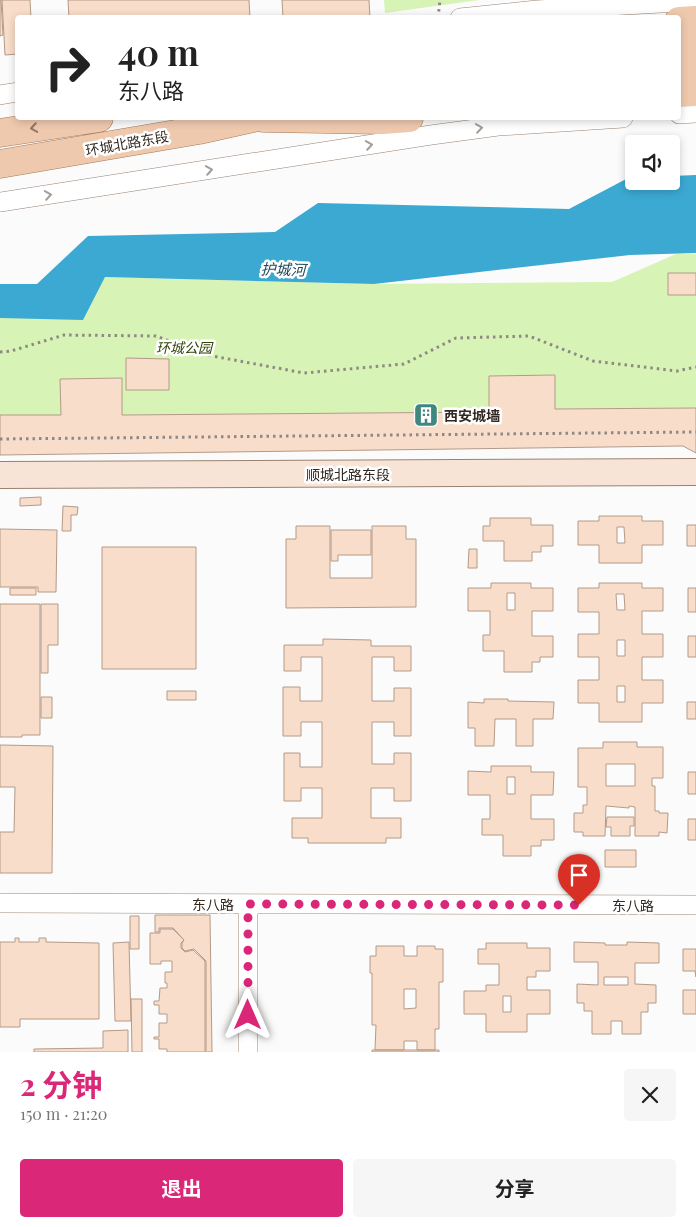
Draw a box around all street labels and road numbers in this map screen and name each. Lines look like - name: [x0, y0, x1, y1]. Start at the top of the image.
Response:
- street label: 环城北路东段: [84, 126, 170, 160]
- street label: 顺城北路东段: [306, 465, 390, 484]
- street label: 东八路: [192, 895, 234, 914]
- street label: 东八路: [612, 896, 654, 915]

